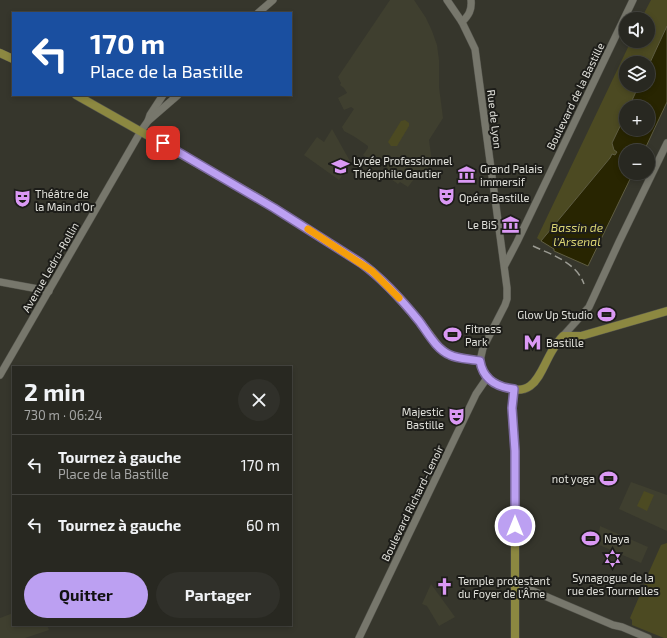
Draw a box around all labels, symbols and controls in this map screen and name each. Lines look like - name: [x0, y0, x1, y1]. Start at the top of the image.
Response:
- map controls: [619, 12, 655, 180]
- button: sound: [619, 12, 655, 48]
- text: 170 m: [90, 26, 165, 60]
- icon: left: [24, 28, 76, 80]
- street label: Boulevard de la Bastille: [543, 40, 607, 152]
- button: layers: [619, 56, 655, 92]
- text: Place de la Bastille: [90, 60, 243, 82]
- street label: Rue de Lyon: [485, 89, 505, 149]
- button: +: [619, 100, 655, 136]
- pin: [146, 126, 180, 160]
- icon: arrive: [152, 132, 174, 154]
- button: −: [619, 144, 655, 180]
- place label: Lycée Professionnel Théophile Gautier: [353, 154, 453, 180]
- school or university icon: Lycée Professionnel Théophile Gautier: [330, 156, 350, 176]
- place label: Grand Palais immersif: [480, 162, 543, 188]
- museum icon: Grand Palais immersif: [457, 164, 477, 184]
- place label: Théâtre de la Main d'Or: [35, 187, 95, 213]
- theatre icon: Opéra Bastille: [436, 187, 456, 207]
- theatre icon: Théâtre de la Main d'Or: [12, 189, 32, 209]
- place label: Opéra Bastille: [459, 191, 529, 204]
- museum icon: Le BiS: [500, 214, 520, 234]
- place label: Le BiS: [467, 218, 497, 231]
- street label: Avenue Ledru-Rollin: [19, 220, 81, 314]
- water label: Bassin de l'Arsenal: [551, 220, 604, 248]
- sports icon: Glow Up Studio: [596, 304, 616, 324]
- place label: Glow Up Studio: [517, 308, 593, 321]
- place label: Fitness Park: [465, 322, 502, 348]
- sports icon: Fitness Park: [442, 324, 462, 344]
- metro station icon: Bastille: [523, 332, 543, 352]
- place label: Bastille: [546, 336, 584, 349]
- text: 2 min: [24, 377, 85, 406]
- button: close: [238, 379, 280, 421]
- place label: Majestic Bastille: [402, 405, 444, 431]
- text: 730 m · 06:24: [24, 407, 103, 423]
- theatre icon: Majestic Bastille: [447, 407, 467, 427]
- street label: Boulevard Richard-Lenoir: [378, 442, 446, 563]
- text: Tournez à gauche: [58, 448, 181, 466]
- icon: left: [24, 454, 46, 476]
- text: 170 m: [241, 456, 280, 474]
- text: Place de la Bastille: [58, 466, 169, 482]
- sports icon: not yoga: [598, 468, 618, 488]
- place label: not yoga: [552, 472, 595, 485]
- position arrow: [494, 505, 536, 547]
- icon: left: [24, 514, 46, 536]
- text: Tournez à gauche: [58, 516, 181, 534]
- text: 60 m: [246, 516, 280, 534]
- sports icon: Naya: [581, 528, 601, 548]
- place label: Naya: [604, 532, 630, 545]
- synagogue icon: Synagogue de la rue des Tournelles: [603, 549, 623, 569]
- place label: Synagogue de la rue des Tournelles: [567, 571, 659, 597]
- button: Quitter: [24, 572, 148, 618]
- button: Partager: [156, 572, 280, 618]
- place label: Temple protestant du Foyer de l'Âme: [458, 574, 550, 600]
- church icon: Temple protestant du Foyer de l'Âme: [435, 576, 455, 596]

